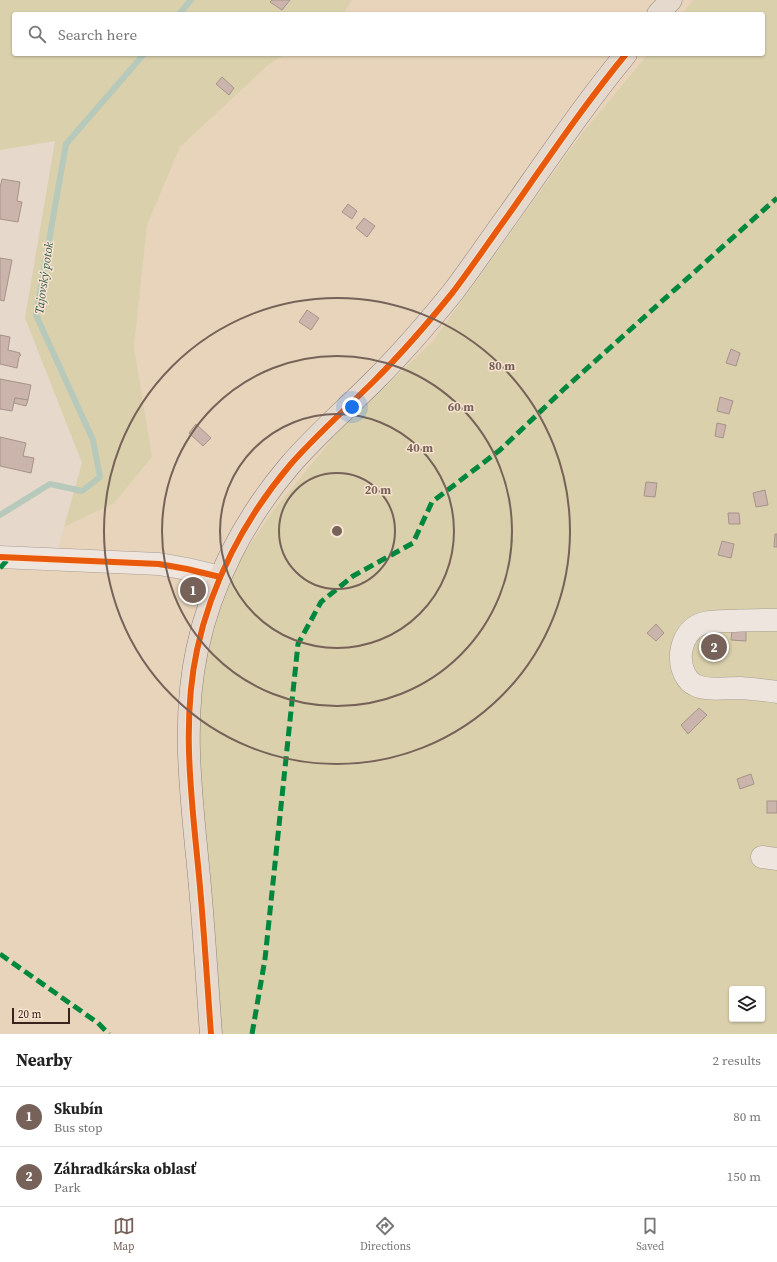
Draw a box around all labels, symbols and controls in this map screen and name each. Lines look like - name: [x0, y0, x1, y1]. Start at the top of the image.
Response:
- search box: [12, 12, 765, 56]
- icon: search: [26, 23, 48, 45]
- text: Search here: [58, 24, 137, 45]
- water label: Tajovský potok: [31, 241, 57, 315]
- text: 80 m: [489, 358, 515, 374]
- your location: [342, 397, 362, 417]
- text: 60 m: [448, 399, 474, 415]
- text: 40 m: [407, 440, 433, 456]
- text: 20 m: [365, 482, 391, 498]
- centre of rings: [330, 524, 344, 538]
- pin: 1: [180, 575, 206, 605]
- pin: 2: [701, 632, 727, 662]
- map controls: [729, 986, 765, 1022]
- button: layers: [729, 986, 765, 1022]
- scale bar: [12, 1006, 70, 1025]
- text: 20 m: [18, 1007, 41, 1022]
- text: Nearby: [16, 1048, 72, 1072]
- text: 2 results: [713, 1052, 761, 1069]
- text: Skubín: [54, 1098, 103, 1119]
- text: 1: [25, 1108, 33, 1125]
- text: 80 m: [733, 1108, 761, 1125]
- text: Bus stop: [54, 1119, 103, 1136]
- text: Záhradkárska oblasť: [54, 1158, 196, 1179]
- text: 2: [25, 1168, 33, 1185]
- text: 150 m: [727, 1168, 761, 1185]
- text: Park: [54, 1179, 81, 1196]
- tab: Map: [113, 1215, 135, 1254]
- tab: Directions: [360, 1215, 411, 1254]
- tab: Saved: [636, 1215, 664, 1254]

